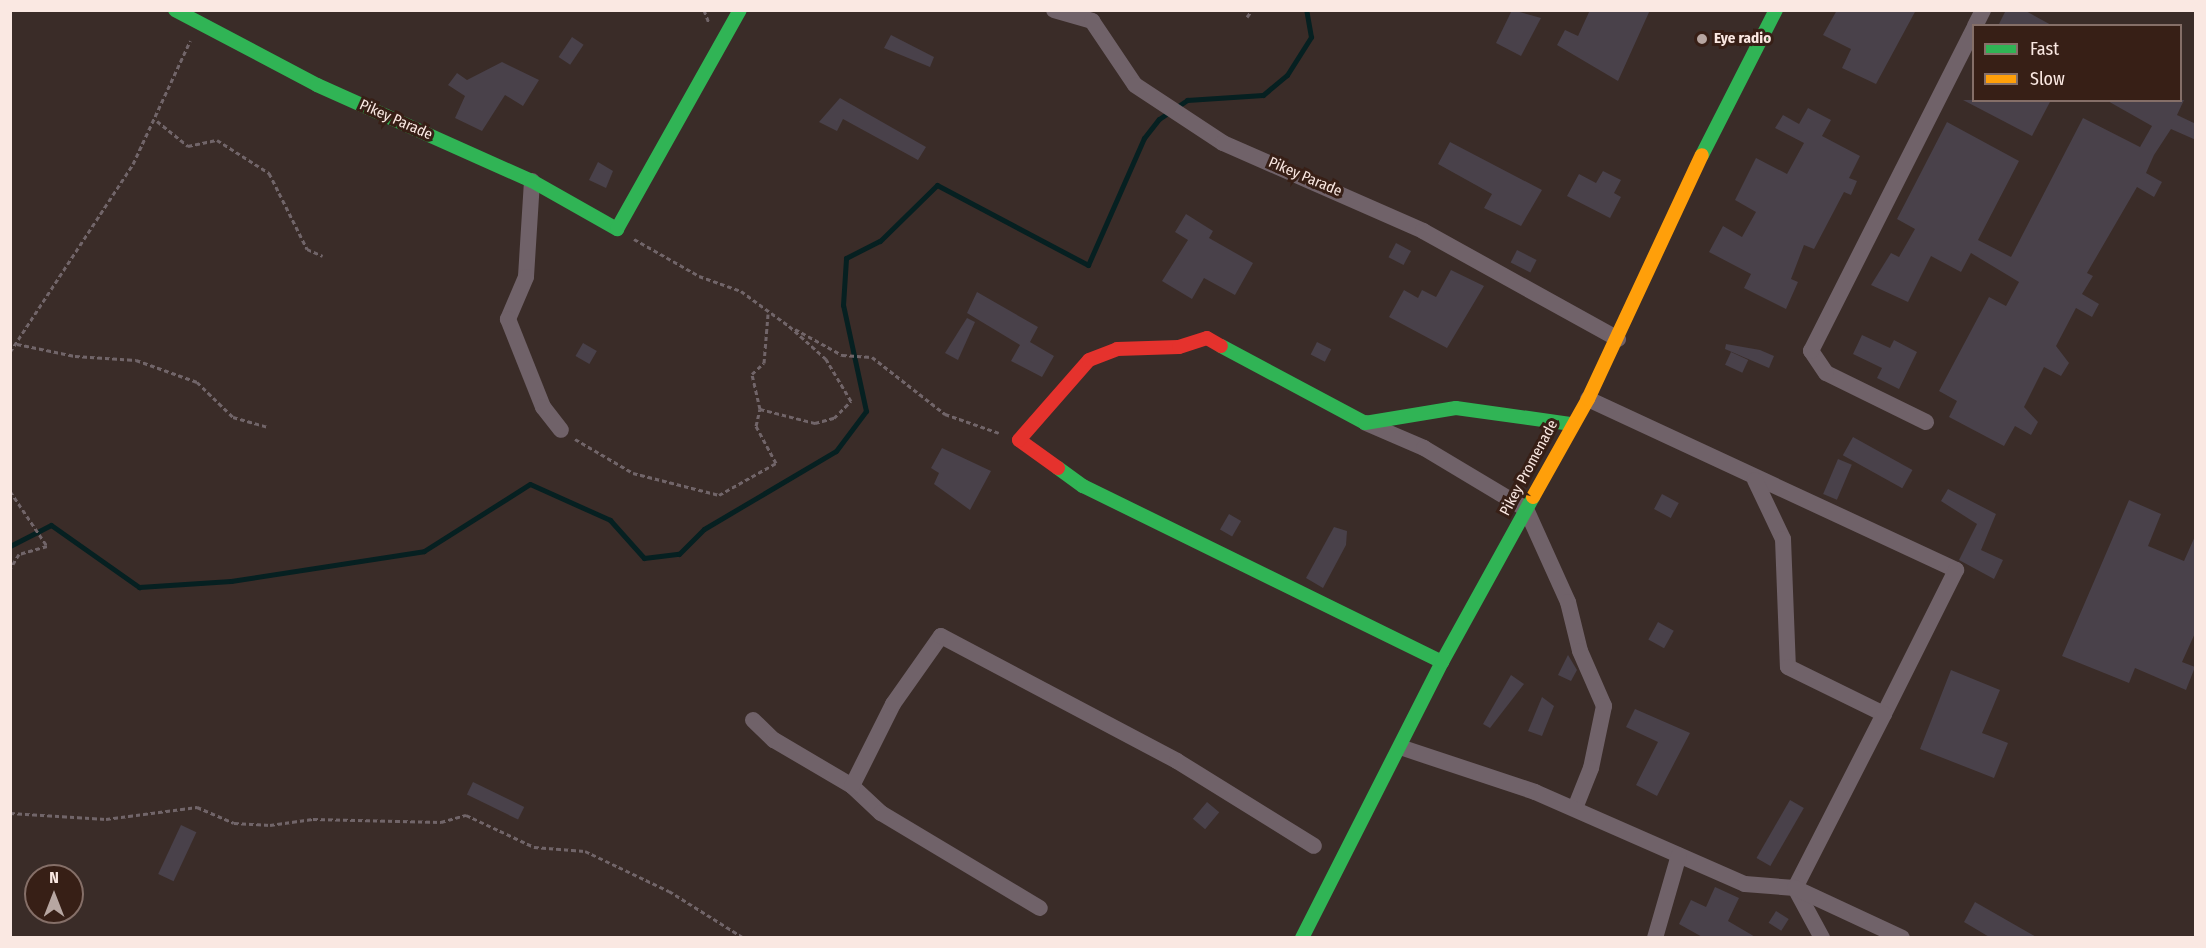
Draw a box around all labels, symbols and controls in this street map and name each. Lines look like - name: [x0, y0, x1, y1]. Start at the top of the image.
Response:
- legend: [1972, 24, 2182, 102]
- place label: Eye radio: [1714, 30, 1771, 48]
- marker: Eye radio: [1695, 32, 1709, 46]
- text: Fast: [2030, 38, 2059, 60]
- text: Slow: [2030, 68, 2065, 90]
- street label: Pikey Parade: [357, 96, 435, 144]
- street label: Pikey Parade: [1266, 153, 1344, 201]
- street label: Pikey Promenade: [1496, 417, 1562, 519]
- north arrow: [24, 864, 84, 924]
- text: N: [49, 868, 59, 887]

